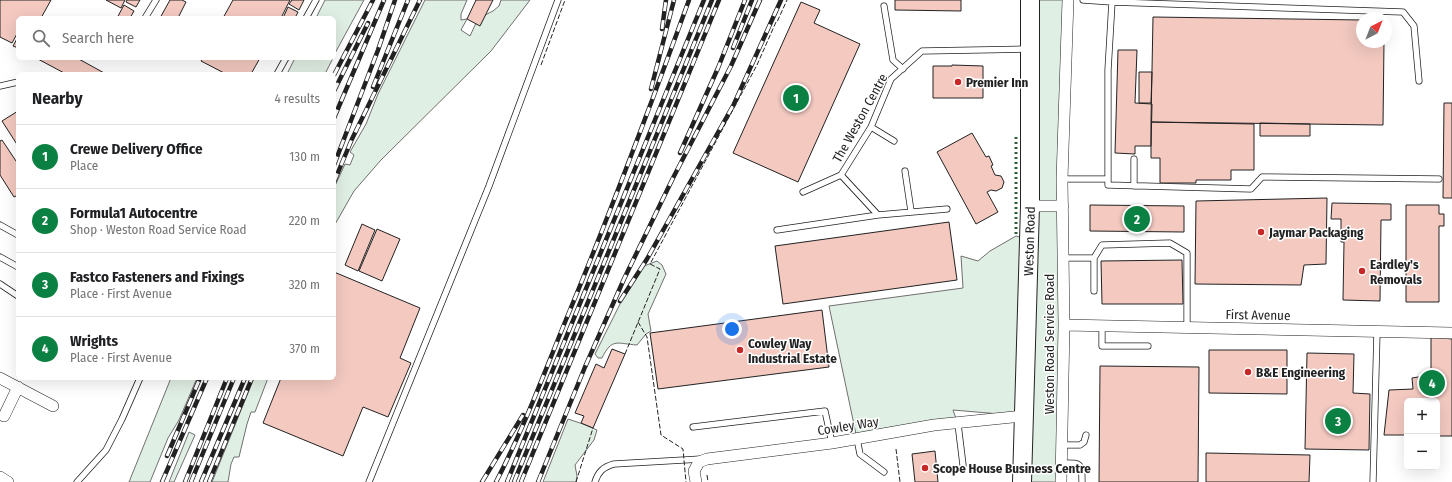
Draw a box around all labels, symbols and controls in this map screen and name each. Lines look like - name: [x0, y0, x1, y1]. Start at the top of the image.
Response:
- north arrow: [1356, 12, 1392, 48]
- search box: [16, 16, 336, 60]
- icon: search: [30, 27, 52, 49]
- text: Search here: [62, 29, 134, 47]
- street label: The Weston Centre: [829, 71, 891, 165]
- place label: Premier Inn: [966, 75, 1028, 90]
- marker: Premier Inn: [953, 77, 963, 87]
- pin: 1: [783, 83, 809, 113]
- text: Nearby: [32, 88, 83, 109]
- text: 4 results: [274, 91, 320, 106]
- text: Crewe Delivery Office: [70, 140, 203, 158]
- text: 1: [42, 149, 48, 164]
- text: 130 m: [289, 149, 320, 164]
- text: Place: [70, 158, 98, 173]
- text: Formula1 Autocentre: [70, 204, 198, 222]
- pin: 2: [1124, 204, 1150, 234]
- street label: Weston Road: [1020, 206, 1037, 276]
- text: 2: [42, 213, 48, 228]
- text: 220 m: [289, 213, 320, 228]
- text: Shop · Weston Road Service Road: [70, 222, 247, 237]
- place label: Jaymar Packaging: [1268, 225, 1364, 240]
- marker: Jaymar Packaging: [1256, 227, 1266, 237]
- place label: Eardley's Removals: [1370, 257, 1422, 287]
- marker: Eardley's Removals: [1357, 266, 1367, 276]
- text: Fastco Fasteners and Fixings: [70, 268, 244, 286]
- street label: Weston Road Service Road: [1042, 274, 1057, 414]
- text: 3: [42, 277, 48, 292]
- text: 320 m: [289, 277, 320, 292]
- text: Place · First Avenue: [70, 286, 172, 301]
- street label: First Avenue: [1225, 307, 1291, 323]
- your location: [722, 319, 742, 339]
- text: Wrights: [70, 332, 118, 350]
- place label: Cowley Way Industrial Estate: [748, 336, 837, 366]
- text: 4: [42, 341, 48, 356]
- text: 370 m: [289, 341, 320, 356]
- marker: Cowley Way Industrial Estate: [735, 345, 745, 355]
- text: Place · First Avenue: [70, 350, 172, 365]
- place label: B&E Engineering: [1256, 365, 1346, 380]
- marker: B&E Engineering: [1243, 367, 1253, 377]
- pin: 4: [1419, 368, 1445, 398]
- map controls: [1404, 398, 1440, 470]
- button: +: [1404, 398, 1440, 434]
- pin: 3: [1325, 406, 1351, 436]
- street label: Cowley Way: [816, 414, 880, 438]
- button: −: [1404, 434, 1440, 470]
- place label: Scope House Business Centre: [933, 461, 1091, 476]
- marker: Scope House Business Centre: [920, 463, 930, 473]

